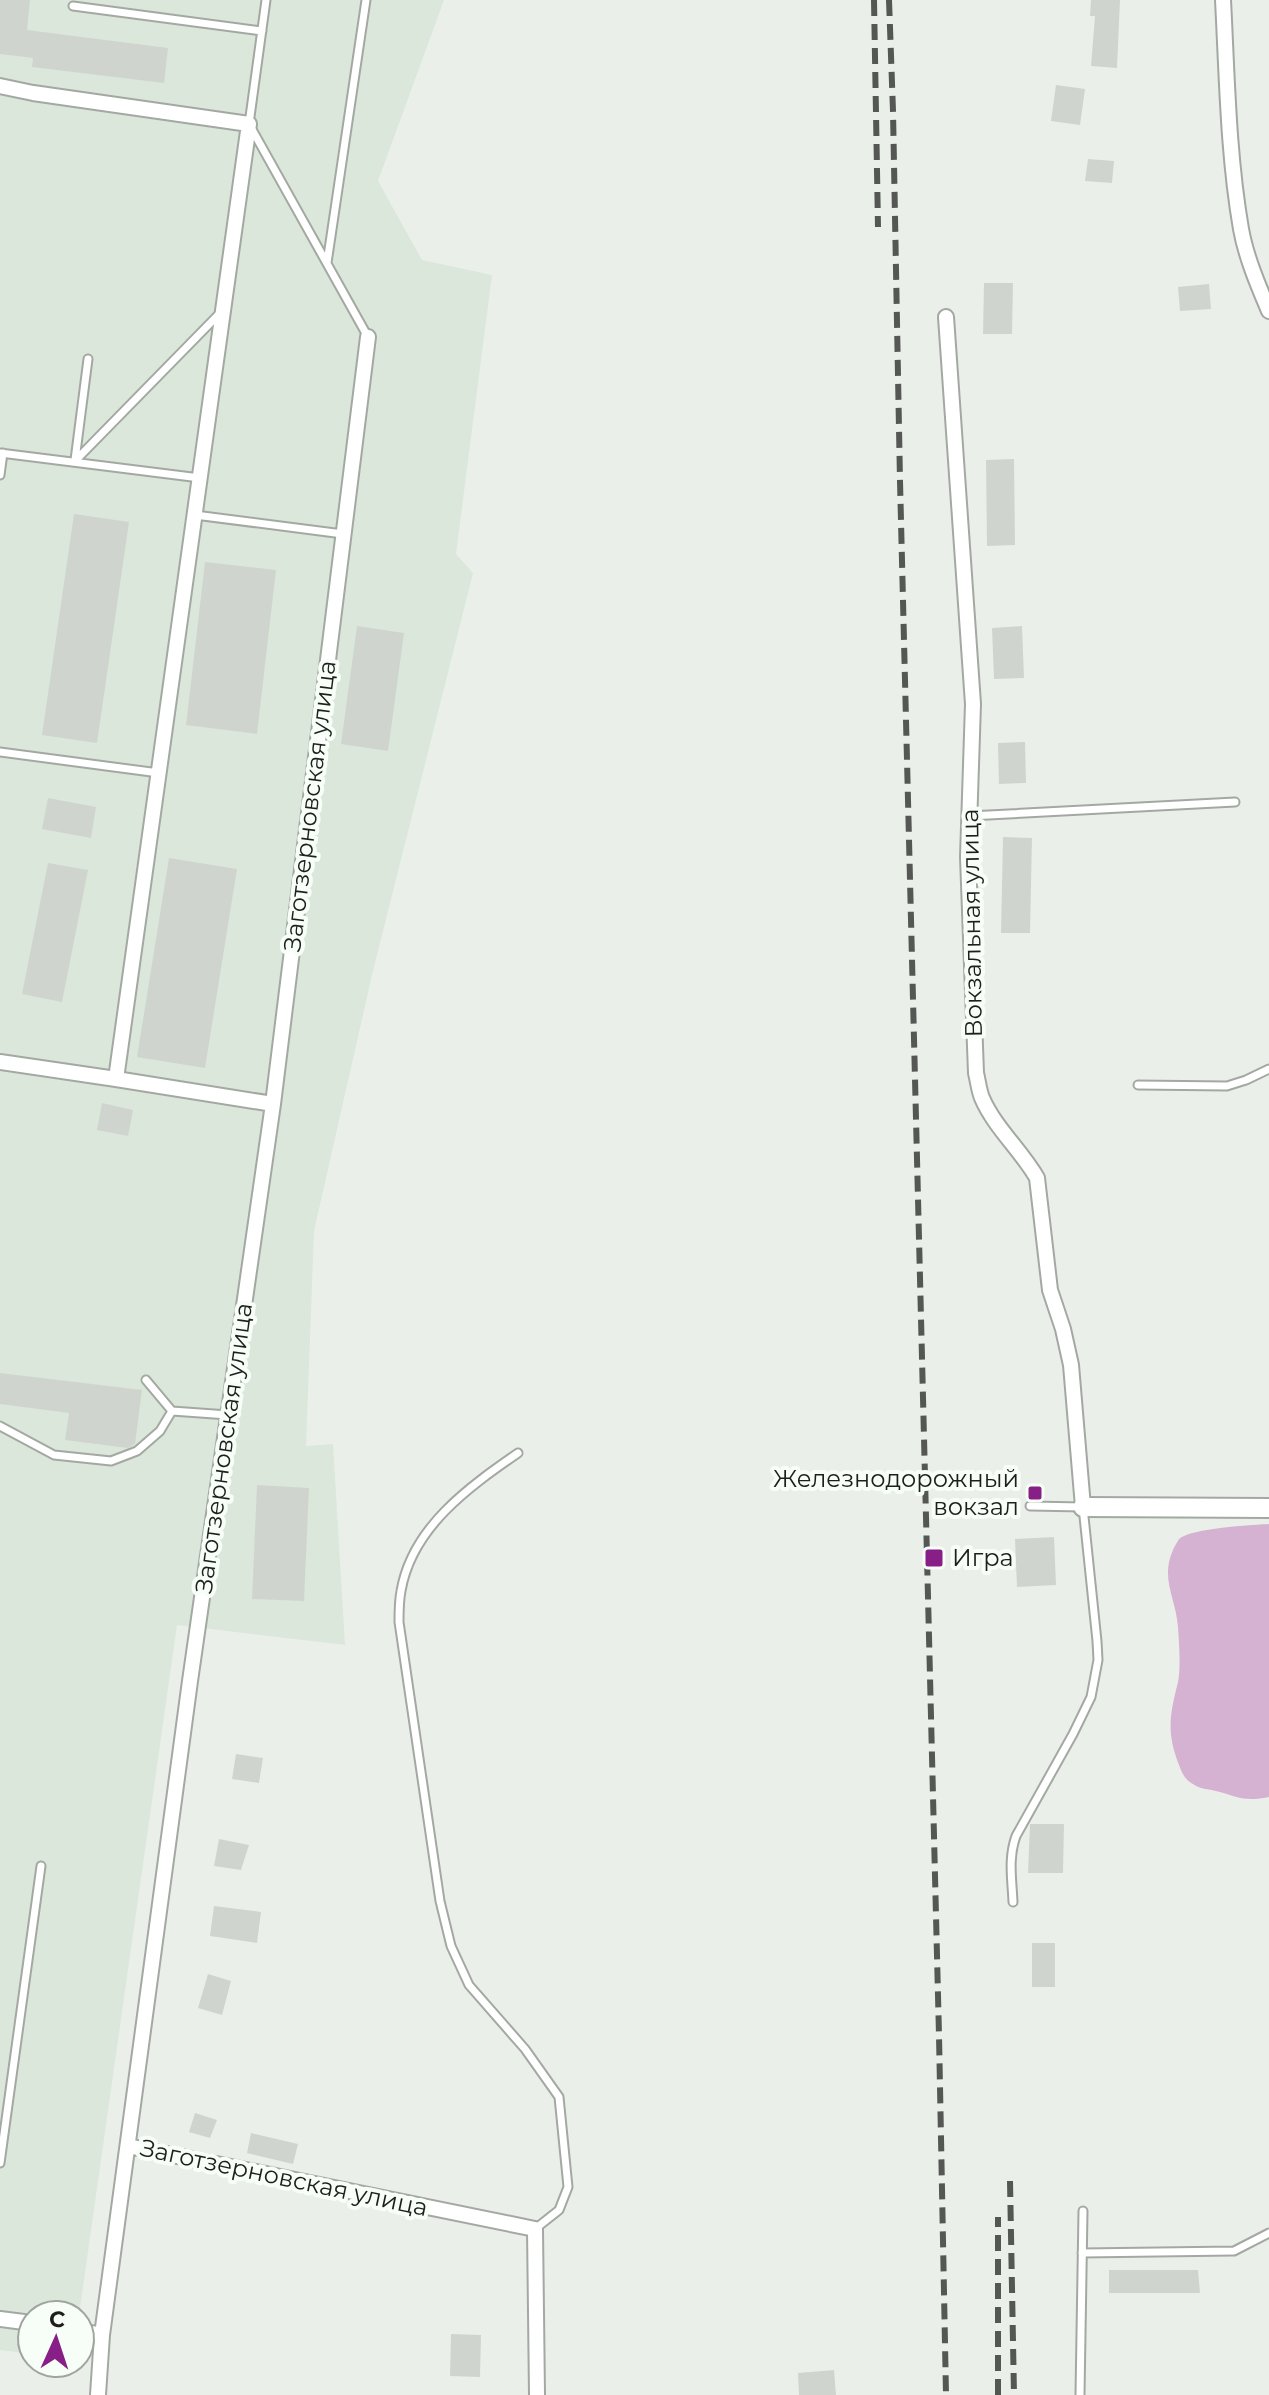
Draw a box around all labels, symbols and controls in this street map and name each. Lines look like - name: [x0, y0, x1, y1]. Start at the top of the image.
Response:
- street label: Заготзерновская улица: [277, 659, 342, 953]
- street label: Вокзальная улица: [955, 808, 988, 1038]
- street label: Заготзерновская улица: [189, 1301, 258, 1595]
- place label: Железнодорожный вокзал: [773, 1464, 1019, 1521]
- marker: Железнодорожный вокзал: [1026, 1484, 1044, 1502]
- place label: Игра: [952, 1543, 1014, 1572]
- marker: Игра: [923, 1547, 945, 1569]
- street label: Заготзерновская улица: [138, 2133, 430, 2222]
- north arrow: [16, 2299, 96, 2379]
- text: С: [48, 2306, 66, 2333]

